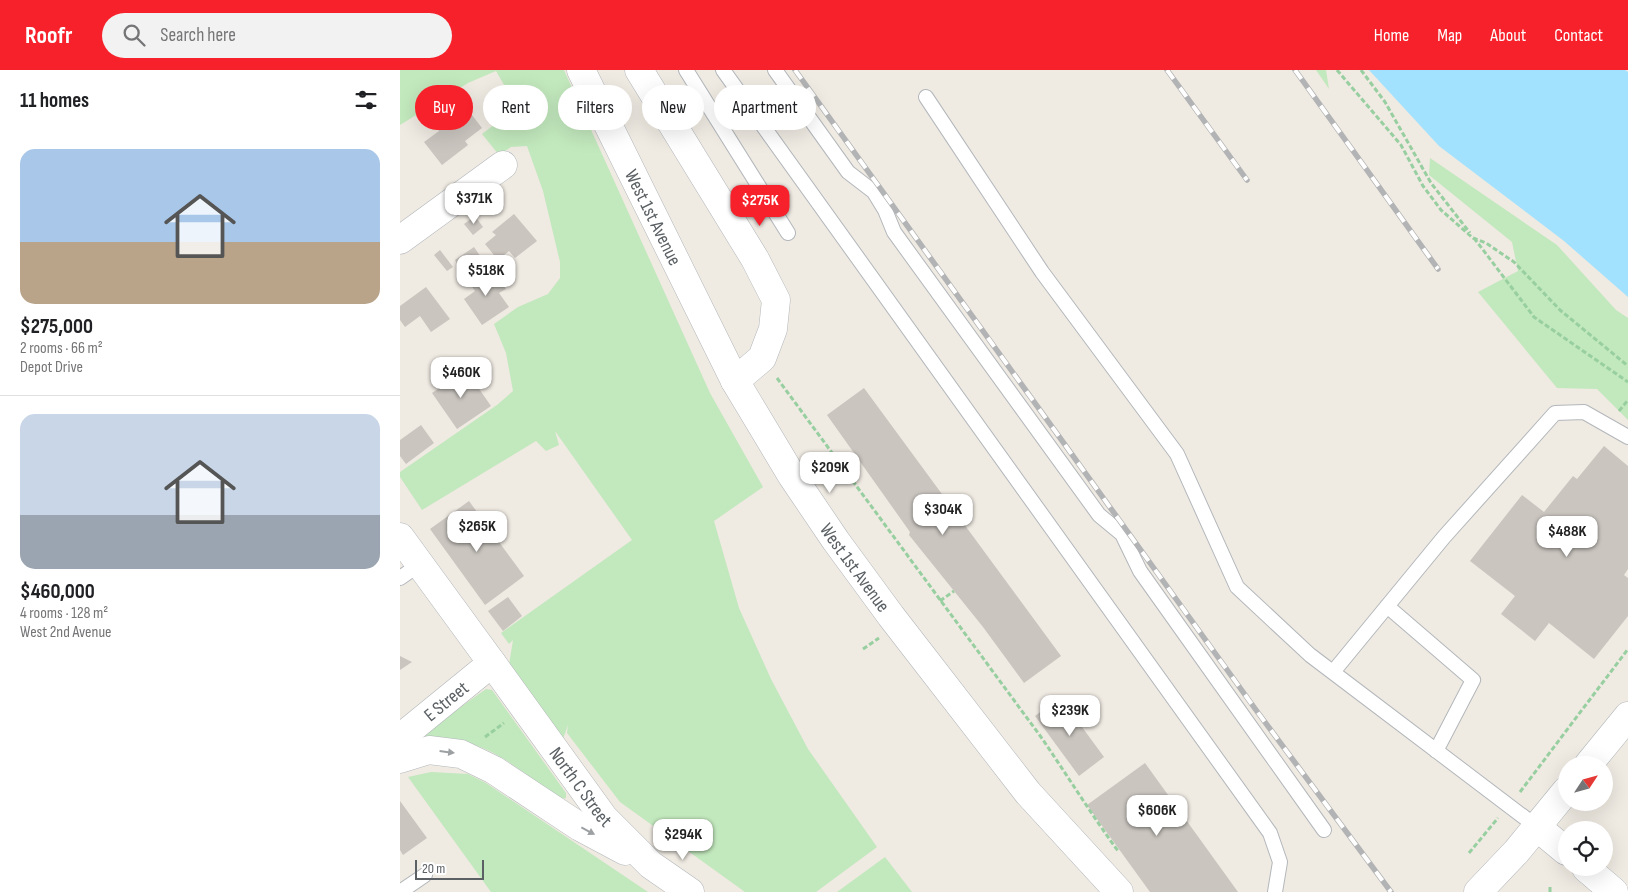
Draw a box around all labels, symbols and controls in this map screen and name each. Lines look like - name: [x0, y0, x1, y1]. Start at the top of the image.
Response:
- search box: [102, 13, 452, 58]
- text: Roofr: [25, 21, 72, 50]
- icon: search: [120, 21, 148, 49]
- text: Search here: [160, 24, 236, 47]
- text: Home: [1374, 25, 1409, 46]
- text: Map: [1437, 25, 1462, 46]
- text: About: [1490, 25, 1526, 46]
- text: Contact: [1554, 25, 1603, 46]
- chip: Buy: [415, 85, 473, 130]
- chip: Rent: [483, 85, 548, 130]
- chip: Filters: [558, 85, 632, 130]
- chip: New: [642, 85, 704, 130]
- chip: Apartment: [714, 85, 816, 130]
- icon: filters: [352, 86, 380, 114]
- text: 11 homes: [20, 88, 89, 113]
- street label: West 1st Avenue: [619, 166, 686, 269]
- icon: home: [155, 181, 245, 271]
- pin: $371K: [439, 182, 509, 225]
- pin: $275K: [725, 184, 795, 227]
- text: $371K: [456, 189, 492, 208]
- text: $275K: [741, 191, 779, 210]
- pin: $518K: [451, 254, 521, 297]
- text: $518K: [468, 261, 504, 280]
- text: $275,000: [20, 314, 93, 339]
- text: 2 rooms · 66 m²: [20, 339, 103, 358]
- pin: $460K: [426, 356, 496, 399]
- text: Depot Drive: [20, 358, 83, 377]
- text: $460K: [442, 363, 480, 382]
- icon: home: [155, 447, 245, 537]
- pin: $209K: [795, 452, 865, 494]
- text: $209K: [811, 458, 849, 477]
- pin: $304K: [908, 494, 978, 536]
- text: $304K: [924, 500, 962, 519]
- pin: $265K: [442, 510, 512, 553]
- pin: $488K: [1532, 516, 1602, 558]
- text: $265K: [458, 517, 496, 536]
- street label: West 1st Avenue: [814, 519, 894, 617]
- text: $488K: [1548, 522, 1586, 541]
- text: $460,000: [20, 579, 95, 604]
- text: 4 rooms · 128 m²: [20, 604, 108, 623]
- text: West 2nd Avenue: [20, 623, 112, 642]
- street label: E Street: [420, 677, 474, 727]
- pin: $239K: [1035, 694, 1105, 737]
- text: $239K: [1051, 701, 1089, 720]
- street label: North C Street: [544, 743, 616, 833]
- one-way arrow: [440, 748, 456, 756]
- north arrow: [1558, 756, 1612, 811]
- map controls: [1558, 756, 1613, 876]
- pin: $606K: [1122, 794, 1192, 837]
- text: $606K: [1138, 801, 1176, 820]
- pin: $294K: [648, 818, 718, 861]
- button: locate: [1558, 821, 1613, 876]
- text: $294K: [664, 825, 702, 844]
- one-way arrow: [580, 827, 595, 835]
- scale bar: [415, 857, 484, 880]
- text: 20 m: [422, 860, 445, 877]

